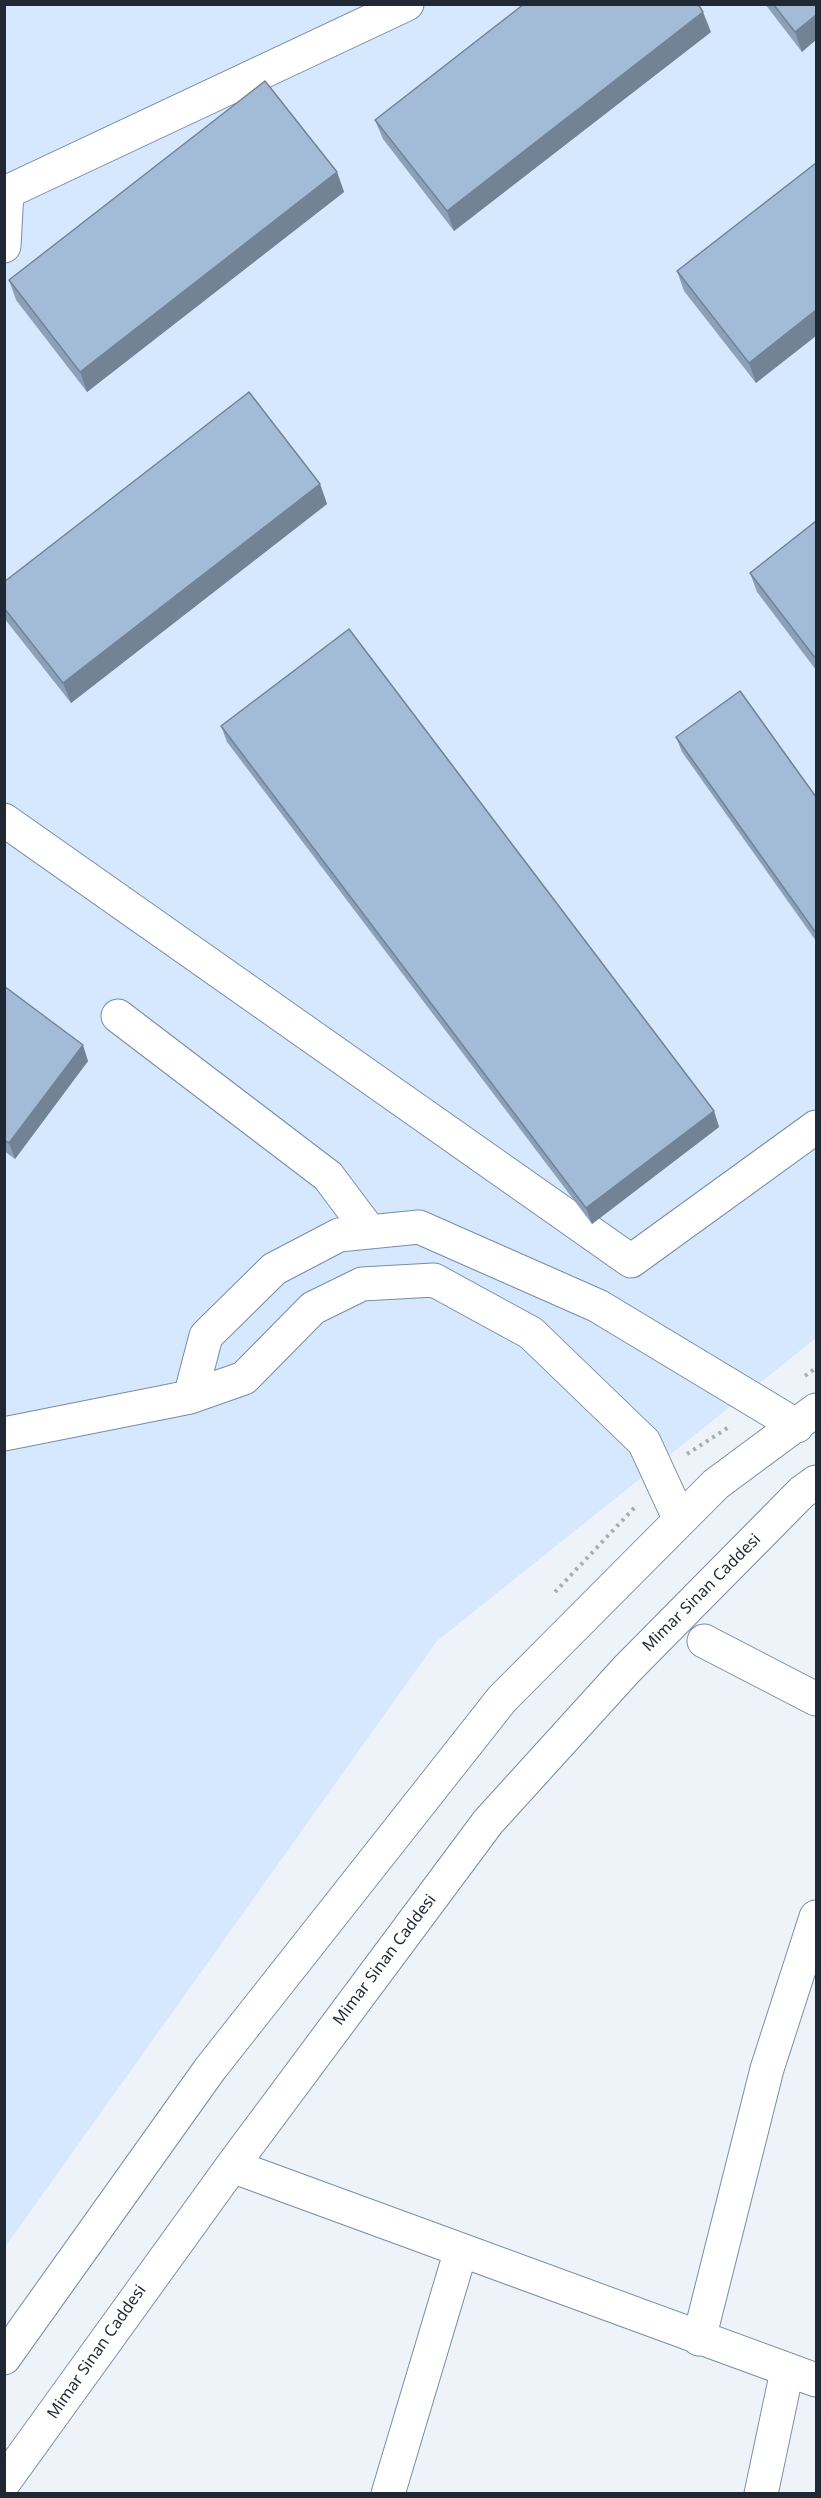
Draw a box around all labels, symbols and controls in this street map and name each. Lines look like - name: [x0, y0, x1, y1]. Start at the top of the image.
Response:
- street label: Mimar Sinan Caddesi: [639, 1530, 765, 1656]
- street label: Mimar Sinan Caddesi: [330, 1891, 440, 2029]
- street label: Mimar Sinan Caddesi: [44, 2281, 150, 2423]

